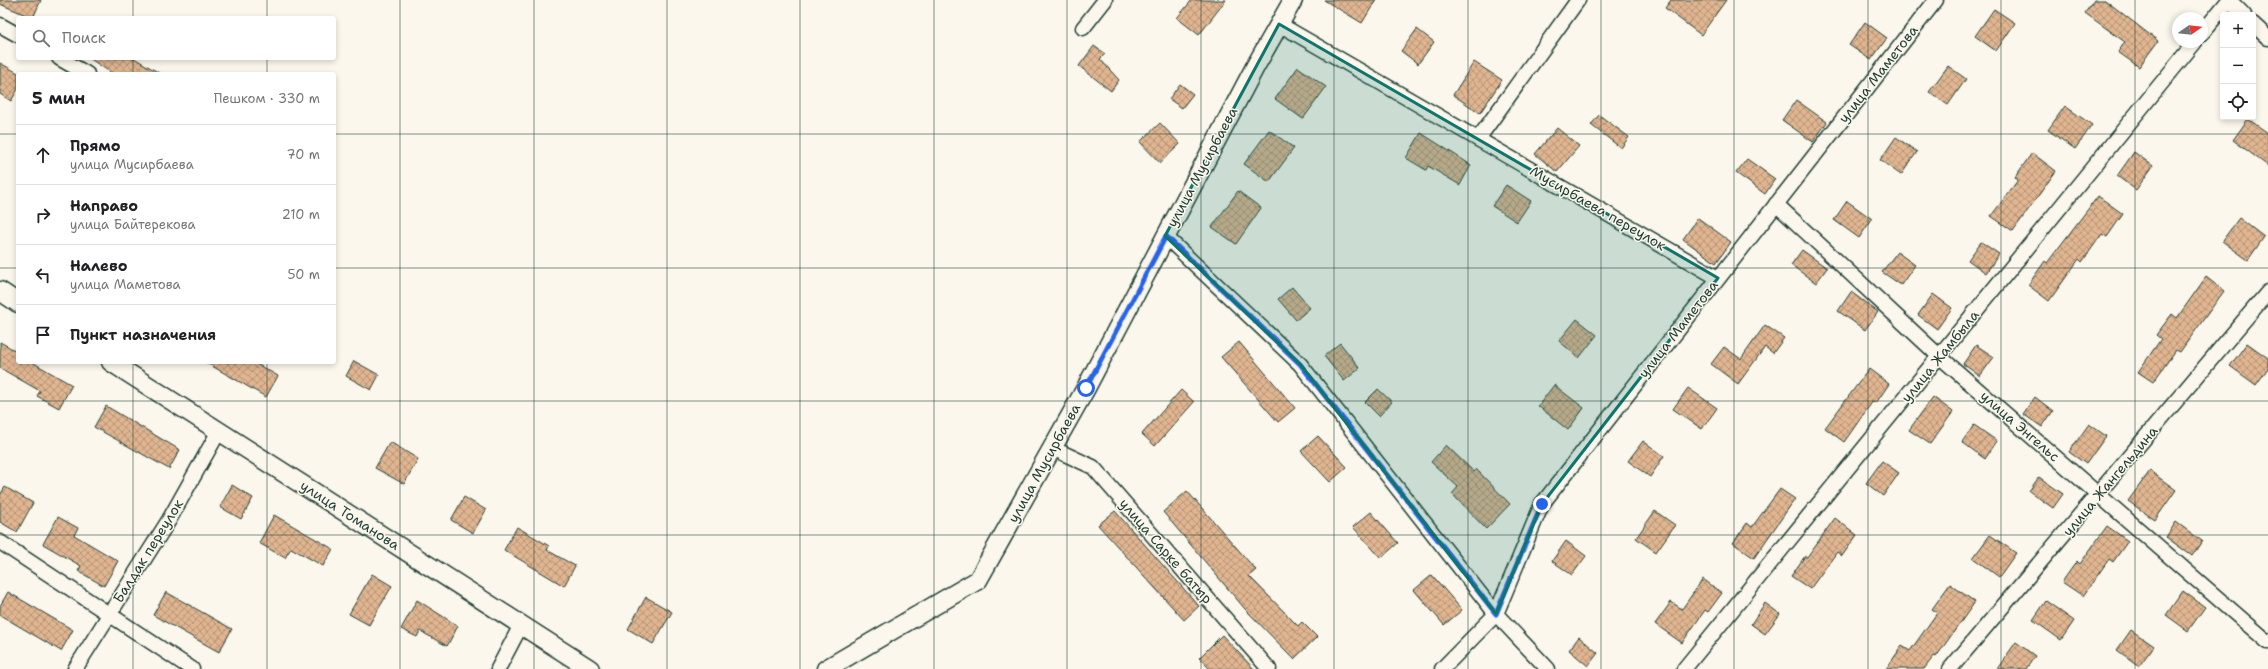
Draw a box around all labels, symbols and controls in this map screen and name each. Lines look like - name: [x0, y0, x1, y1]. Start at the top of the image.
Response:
- north arrow: [2172, 12, 2208, 48]
- map controls: [2220, 12, 2256, 120]
- button: +: [2220, 12, 2256, 48]
- search box: [16, 16, 336, 60]
- street label: улица Маметова: [1834, 21, 1922, 126]
- icon: search: [30, 27, 52, 49]
- text: Поиск: [62, 28, 106, 48]
- button: −: [2220, 48, 2256, 84]
- button: locate: [2220, 84, 2256, 120]
- text: 5 мин: [32, 87, 85, 109]
- text: Пешком · 330 m: [214, 90, 320, 107]
- street label: улица Мусирбаева: [1163, 104, 1241, 230]
- text: Прямо: [70, 136, 120, 156]
- icon: ahead: [32, 144, 54, 166]
- text: 70 m: [286, 146, 320, 163]
- text: улица Мусирбаева: [70, 156, 194, 173]
- street label: Мусирбаева переулок: [1527, 162, 1670, 255]
- text: Направо: [70, 196, 138, 216]
- icon: right: [32, 204, 54, 226]
- text: 210 m: [282, 206, 320, 223]
- text: улица Байтерекова: [70, 216, 196, 233]
- text: Налево: [70, 256, 128, 276]
- icon: left: [32, 264, 54, 286]
- text: 50 m: [287, 266, 320, 283]
- text: улица Маметова: [70, 276, 181, 293]
- street label: улица Маметова: [1634, 276, 1722, 381]
- street label: улица Жамбыла: [1897, 306, 1983, 406]
- icon: arrive: [32, 324, 54, 346]
- text: Пункт назначения: [70, 325, 216, 345]
- route start: [1077, 379, 1095, 397]
- street label: улица Энгельс: [1977, 387, 2063, 465]
- street label: улица Мусирбаева: [1004, 400, 1084, 526]
- street label: улица Жангельдина: [2059, 422, 2162, 540]
- street label: улица Томанова: [297, 476, 403, 554]
- street label: Балдак переулок: [109, 495, 187, 606]
- street label: улица Сарке батыр: [1115, 495, 1217, 607]
- route end: [1533, 495, 1551, 513]

